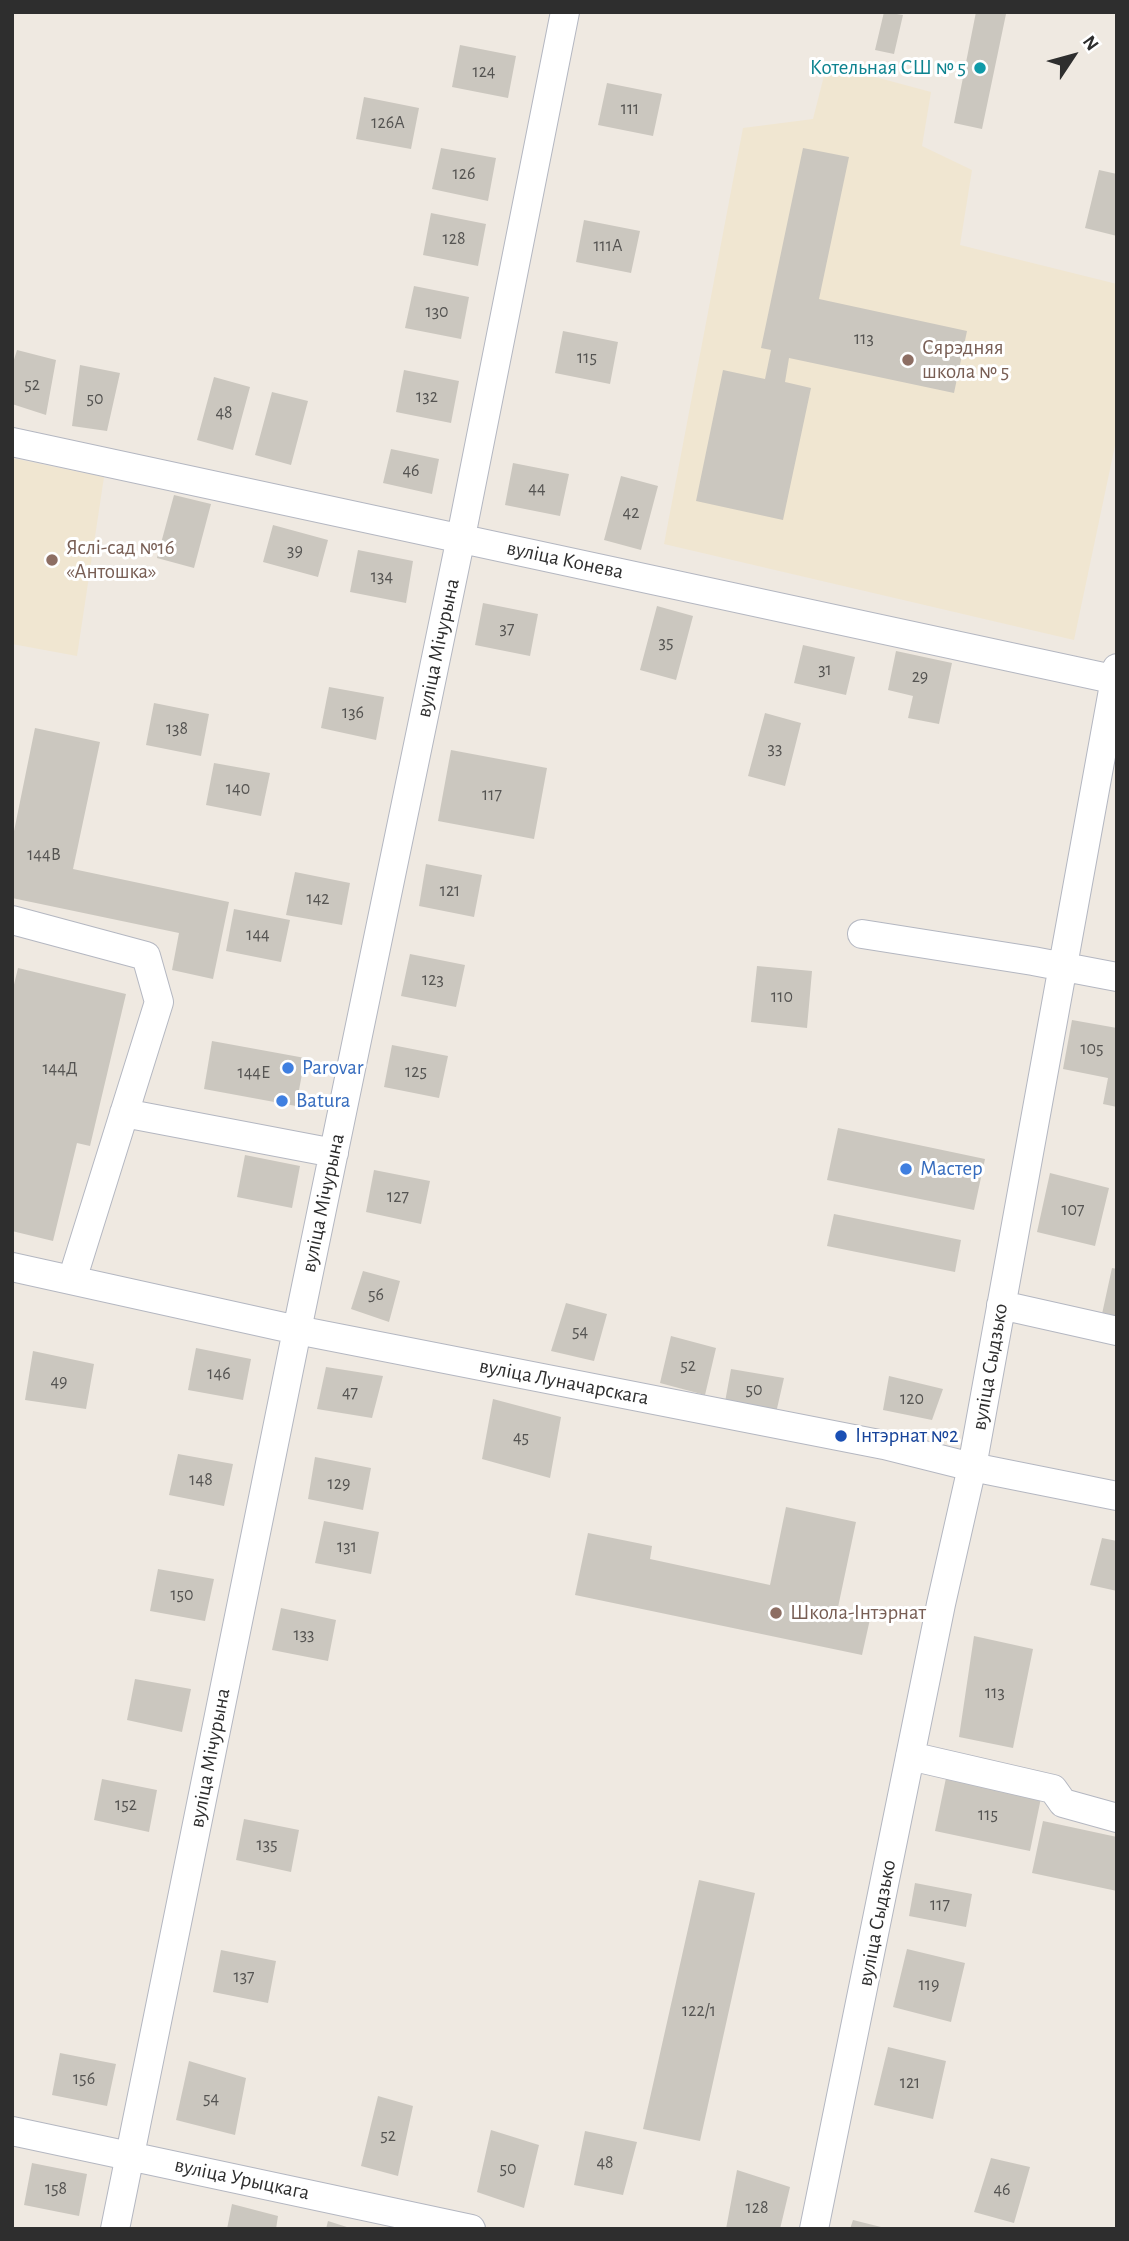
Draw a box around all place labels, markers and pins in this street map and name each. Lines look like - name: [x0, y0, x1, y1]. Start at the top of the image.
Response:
- place label: Котельная СШ № 5: [810, 55, 966, 81]
- marker: Котельная СШ № 5: [972, 60, 988, 76]
- place label: Сярэдняя школа № 5: [922, 335, 1009, 385]
- marker: Сярэдняя школа № 5: [900, 352, 916, 368]
- place label: Яслі-сад №16 «Антошка»: [66, 535, 175, 585]
- marker: Яслі-сад №16 «Антошка»: [44, 552, 60, 568]
- place label: Parovar: [302, 1055, 363, 1081]
- marker: Parovar: [280, 1060, 296, 1076]
- place label: Batura: [296, 1088, 350, 1114]
- marker: Batura: [274, 1093, 290, 1109]
- place label: Мастер: [920, 1156, 983, 1182]
- marker: Мастер: [898, 1161, 914, 1177]
- place label: Інтэрнат №2: [855, 1423, 959, 1449]
- marker: Інтэрнат №2: [833, 1428, 849, 1444]
- place label: Школа-Інтэрнат: [790, 1600, 926, 1626]
- marker: Школа-Інтэрнат: [768, 1605, 784, 1621]

